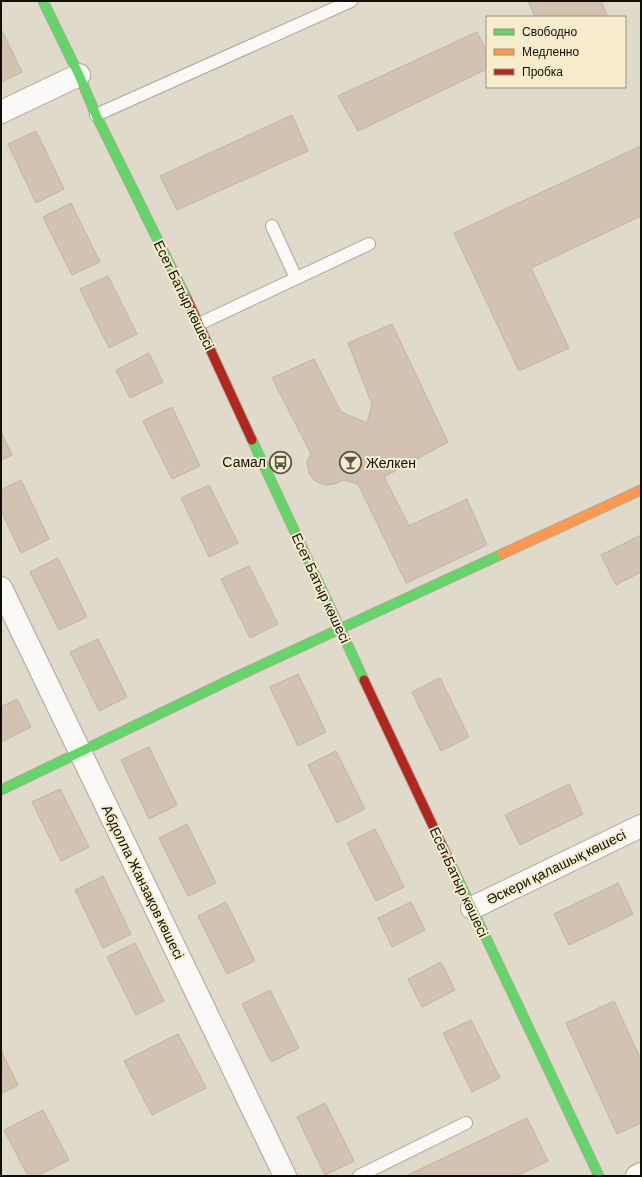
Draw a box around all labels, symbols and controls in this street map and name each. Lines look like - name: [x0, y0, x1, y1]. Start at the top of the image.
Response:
- legend: [486, 16, 626, 88]
- text: Свободно: [522, 24, 577, 39]
- text: Медленно: [522, 44, 579, 59]
- text: Пробка: [522, 64, 563, 79]
- street label: Есет Батыр көшесі: [151, 237, 218, 352]
- bus stop icon: Самал: [268, 449, 294, 475]
- bar icon: Желкен: [337, 450, 363, 476]
- place label: Самал: [222, 453, 266, 470]
- place label: Желкен: [366, 454, 416, 471]
- street label: Есет Батыр көшесі: [289, 530, 354, 646]
- street label: Абдолла Жанзақов көшесі: [99, 802, 188, 962]
- street label: Есет Батыр көшесі: [427, 824, 492, 940]
- street label: Әскери қалашық көшесі: [483, 825, 628, 908]

